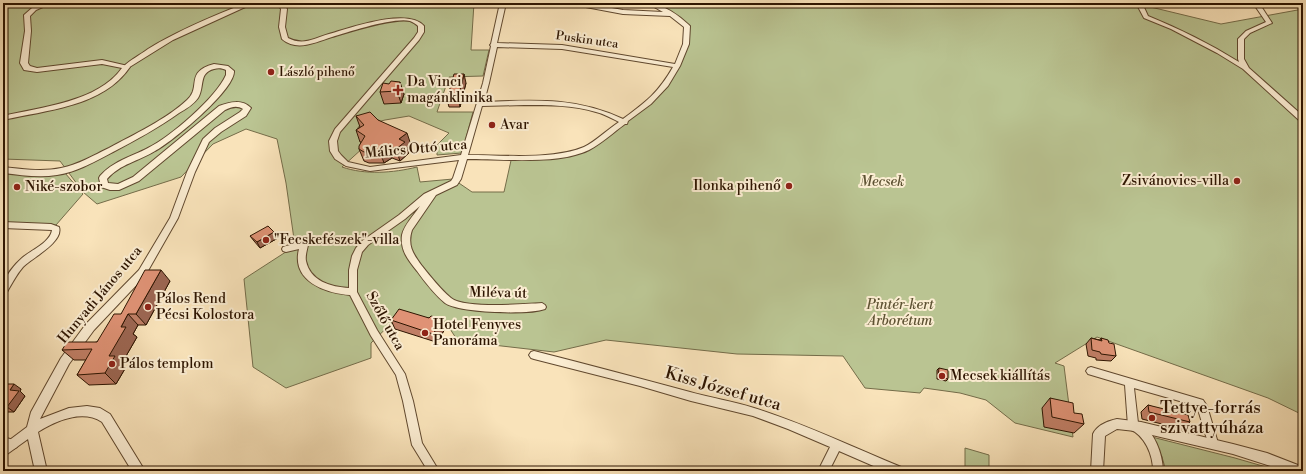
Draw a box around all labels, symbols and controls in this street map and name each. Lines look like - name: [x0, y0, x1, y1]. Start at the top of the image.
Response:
- street label: Puskin utca: [555, 28, 620, 52]
- place label: László pihenő: [279, 65, 355, 80]
- marker: László pihenő: [266, 67, 276, 77]
- place label: Da Vinci magánklinika: [407, 73, 494, 107]
- marker: Da Vinci magánklinika: [392, 84, 404, 96]
- place label: Avar: [499, 116, 529, 134]
- marker: Avar: [487, 120, 497, 130]
- street label: Málics Ottó utca: [364, 135, 469, 162]
- place label: Zsivánovics-villa: [1122, 172, 1230, 190]
- park label: Mecsek: [860, 173, 904, 191]
- marker: Zsivánovics-villa: [1232, 176, 1242, 186]
- place label: Ilonka pihenő: [693, 177, 781, 195]
- place label: Niké-szobor: [25, 178, 102, 196]
- marker: Ilonka pihenő: [784, 181, 794, 191]
- marker: Niké-szobor: [12, 182, 22, 192]
- place label: "Fecskefészek"-villa: [274, 231, 400, 249]
- marker: "Fecskefészek"-villa: [261, 235, 271, 245]
- street label: Hunyadi János utca: [54, 242, 147, 347]
- street label: Miléva út: [469, 283, 527, 303]
- street label: Szőlő utca: [362, 288, 409, 354]
- place label: Pálos Rend Pécsi Kolostora: [156, 290, 255, 324]
- park label: Pintér-kert Arborétum: [865, 296, 934, 330]
- marker: Pálos Rend Pécsi Kolostora: [143, 302, 153, 312]
- place label: Hotel Fenyves Panoráma: [433, 316, 521, 350]
- marker: Hotel Fenyves Panoráma: [420, 328, 430, 338]
- place label: Pálos templom: [120, 355, 213, 373]
- marker: Pálos templom: [107, 359, 117, 369]
- street label: Kiss József utca: [662, 362, 784, 416]
- place label: Mecsek kiállítás: [950, 367, 1050, 385]
- marker: Mecsek kiállítás: [937, 371, 947, 381]
- place label: Tettye-forrás szivattyúháza: [1160, 397, 1264, 439]
- marker: Tettye-forrás szivattyúháza: [1147, 413, 1157, 423]

